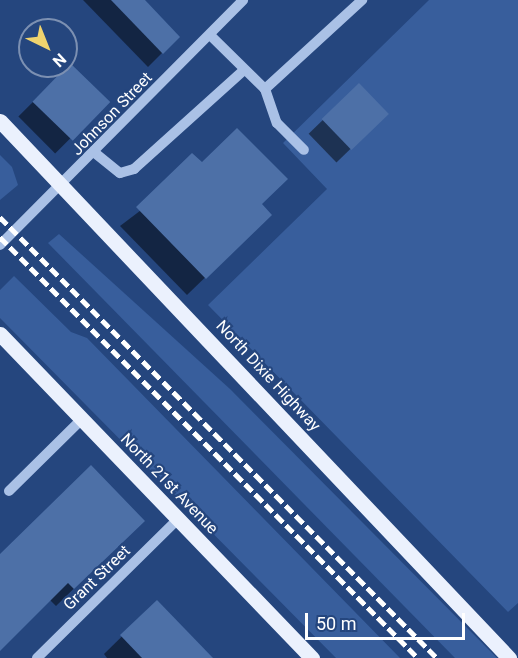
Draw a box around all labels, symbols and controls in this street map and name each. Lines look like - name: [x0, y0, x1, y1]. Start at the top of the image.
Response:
- north arrow: [18, 18, 78, 78]
- text: N: [49, 49, 70, 71]
- street label: Johnson Street: [68, 68, 156, 160]
- street label: North Dixie Highway: [212, 317, 324, 435]
- street label: North 21st Avenue: [116, 430, 222, 538]
- street label: Grant Street: [60, 542, 134, 614]
- scale bar: [308, 601, 468, 639]
- text: 50 m: [316, 613, 356, 634]

